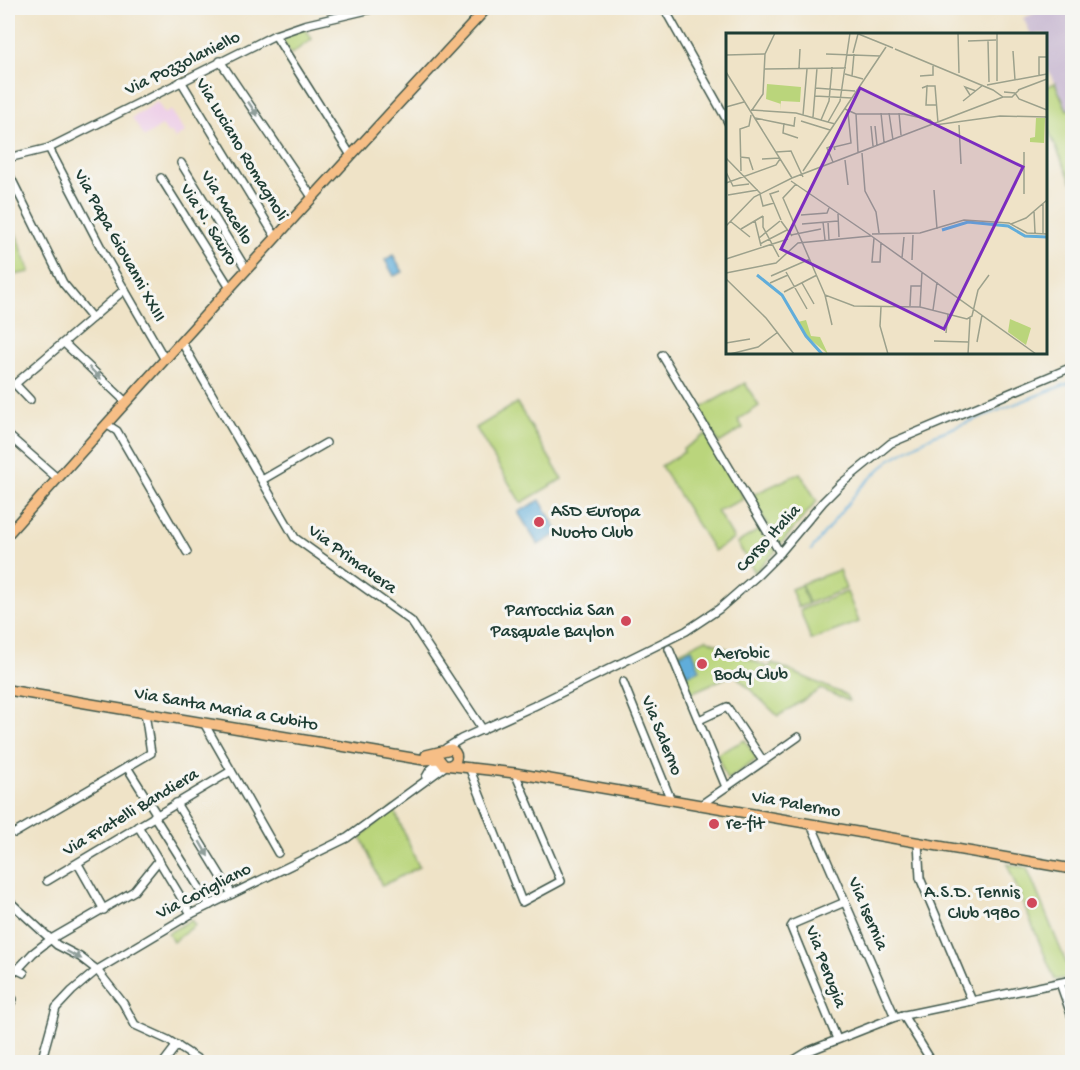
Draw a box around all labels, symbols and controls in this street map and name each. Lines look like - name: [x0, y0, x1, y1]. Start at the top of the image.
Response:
- street label: Via Pozzolaniello: [121, 27, 244, 101]
- inset map: [726, 33, 1047, 354]
- street label: Via Luciano Romagnoli: [190, 74, 292, 225]
- one-way arrow: [247, 101, 259, 117]
- street label: Via Papa Giovanni XXIII: [68, 165, 170, 326]
- street label: Via Macello: [194, 166, 257, 249]
- street label: Via N. Sauro: [174, 179, 241, 270]
- one-way arrow: [88, 365, 102, 379]
- street label: Corso Italia: [732, 500, 806, 577]
- place label: ASD Europa Nuoto Club: [551, 502, 641, 544]
- marker: ASD Europa Nuoto Club: [532, 515, 546, 529]
- street label: Via Primavera: [303, 520, 401, 600]
- place label: Parrocchia San Pasquale Baylon: [490, 601, 614, 643]
- marker: Parrocchia San Pasquale Baylon: [619, 614, 633, 628]
- place label: Aerobic Body Club: [713, 644, 788, 686]
- marker: Aerobic Body Club: [695, 657, 709, 671]
- street label: Via Santa Maria a Cubito: [131, 683, 320, 737]
- street label: Via Salerno: [635, 692, 686, 779]
- street label: Via Fratelli Bandiera: [59, 764, 203, 862]
- street label: Via Palermo: [749, 787, 842, 823]
- place label: re-fit: [726, 814, 766, 835]
- marker: re-fit: [707, 817, 721, 831]
- one-way arrow: [199, 840, 209, 857]
- street label: Via Corigliano: [152, 859, 255, 925]
- street label: Via Isernia: [842, 873, 892, 955]
- place label: A.S.D. Tennis Club 1980: [924, 883, 1021, 925]
- marker: A.S.D. Tennis Club 1980: [1025, 896, 1039, 910]
- street label: Via Perugia: [799, 922, 851, 1012]
- one-way arrow: [66, 950, 83, 960]

